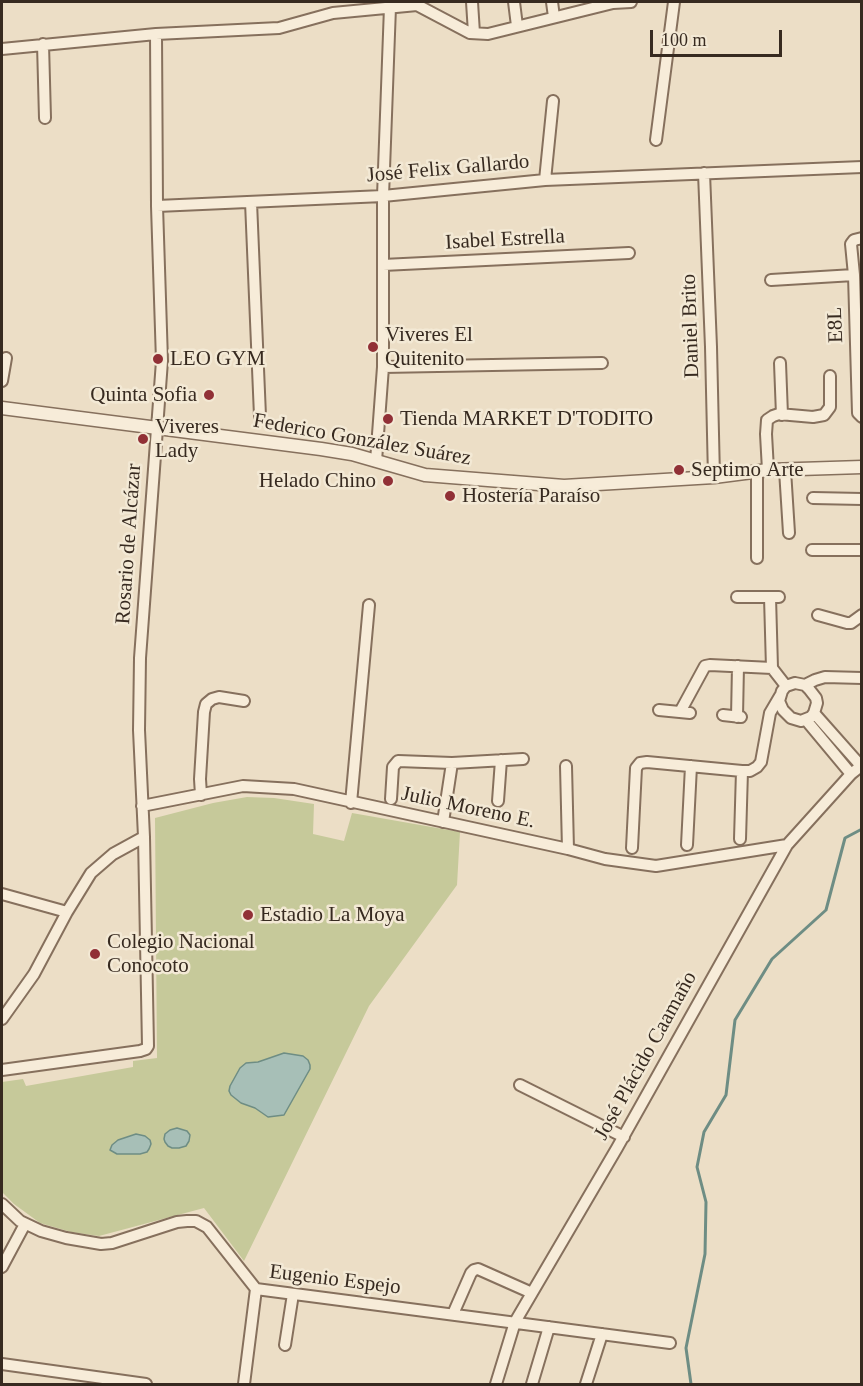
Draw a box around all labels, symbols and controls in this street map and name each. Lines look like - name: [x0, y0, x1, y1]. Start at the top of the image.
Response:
- scale bar: [653, 18, 785, 56]
- text: 100 m: [661, 30, 707, 50]
- street label: José Felix Gallardo: [366, 149, 530, 189]
- street label: Isabel Estrella: [445, 224, 565, 256]
- street label: Daniel Brito: [677, 273, 705, 379]
- street label: E8L: [823, 306, 849, 344]
- place label: Viveres El Quitenito: [385, 322, 473, 372]
- marker: Viveres El Quitenito: [366, 340, 380, 354]
- place label: LEO GYM: [170, 346, 265, 372]
- marker: LEO GYM: [151, 352, 165, 366]
- place label: Quinta Sofia: [90, 382, 197, 408]
- marker: Quinta Sofia: [202, 388, 216, 402]
- place label: Tienda MARKET D'TODITO: [400, 406, 653, 432]
- street label: Federico González Suárez: [251, 408, 473, 472]
- marker: Tienda MARKET D'TODITO: [381, 412, 395, 426]
- place label: Viveres Lady: [155, 414, 219, 464]
- marker: Viveres Lady: [136, 432, 150, 446]
- place label: Septimo Arte: [691, 457, 804, 483]
- street label: Rosario de Alcázar: [111, 463, 147, 625]
- marker: Septimo Arte: [672, 463, 686, 477]
- place label: Helado Chino: [259, 468, 376, 494]
- marker: Helado Chino: [381, 474, 395, 488]
- place label: Hostería Paraíso: [462, 483, 600, 509]
- marker: Hostería Paraíso: [443, 489, 457, 503]
- street label: Julio Moreno E.: [399, 782, 537, 834]
- place label: Estadio La Moya: [260, 902, 405, 928]
- marker: Estadio La Moya: [241, 908, 255, 922]
- place label: Colegio Nacional Conocoto: [107, 929, 255, 979]
- marker: Colegio Nacional Conocoto: [88, 947, 102, 961]
- street label: José Plácido Caamaño: [589, 967, 703, 1145]
- street label: Eugenio Espejo: [268, 1259, 402, 1301]

